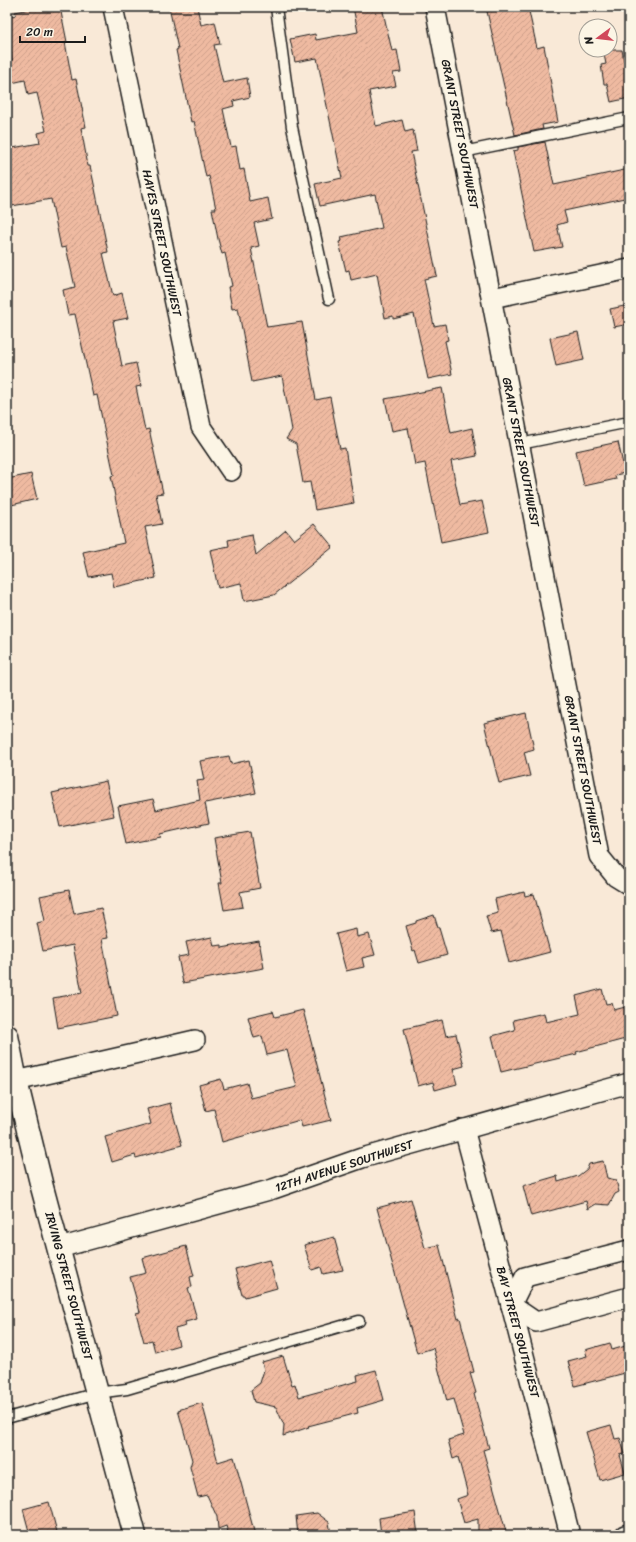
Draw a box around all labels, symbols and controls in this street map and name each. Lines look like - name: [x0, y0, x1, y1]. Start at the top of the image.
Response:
- scale bar: [20, 18, 85, 44]
- north arrow: [578, 18, 618, 58]
- text: 20 m: [26, 21, 53, 43]
- text: N: [579, 34, 599, 48]
- street label: GRANT STREET SOUTHWEST: [435, 57, 485, 211]
- street label: HAYES STREET SOUTHWEST: [136, 167, 189, 320]
- street label: GRANT STREET SOUTHWEST: [496, 375, 546, 529]
- street label: GRANT STREET SOUTHWEST: [558, 693, 608, 847]
- street label: 12TH AVENUE SOUTHWEST: [272, 1133, 417, 1199]
- street label: IRVING STREET SOUTHWEST: [38, 1208, 100, 1363]
- street label: BAY STREET SOUTHWEST: [490, 1264, 546, 1401]

